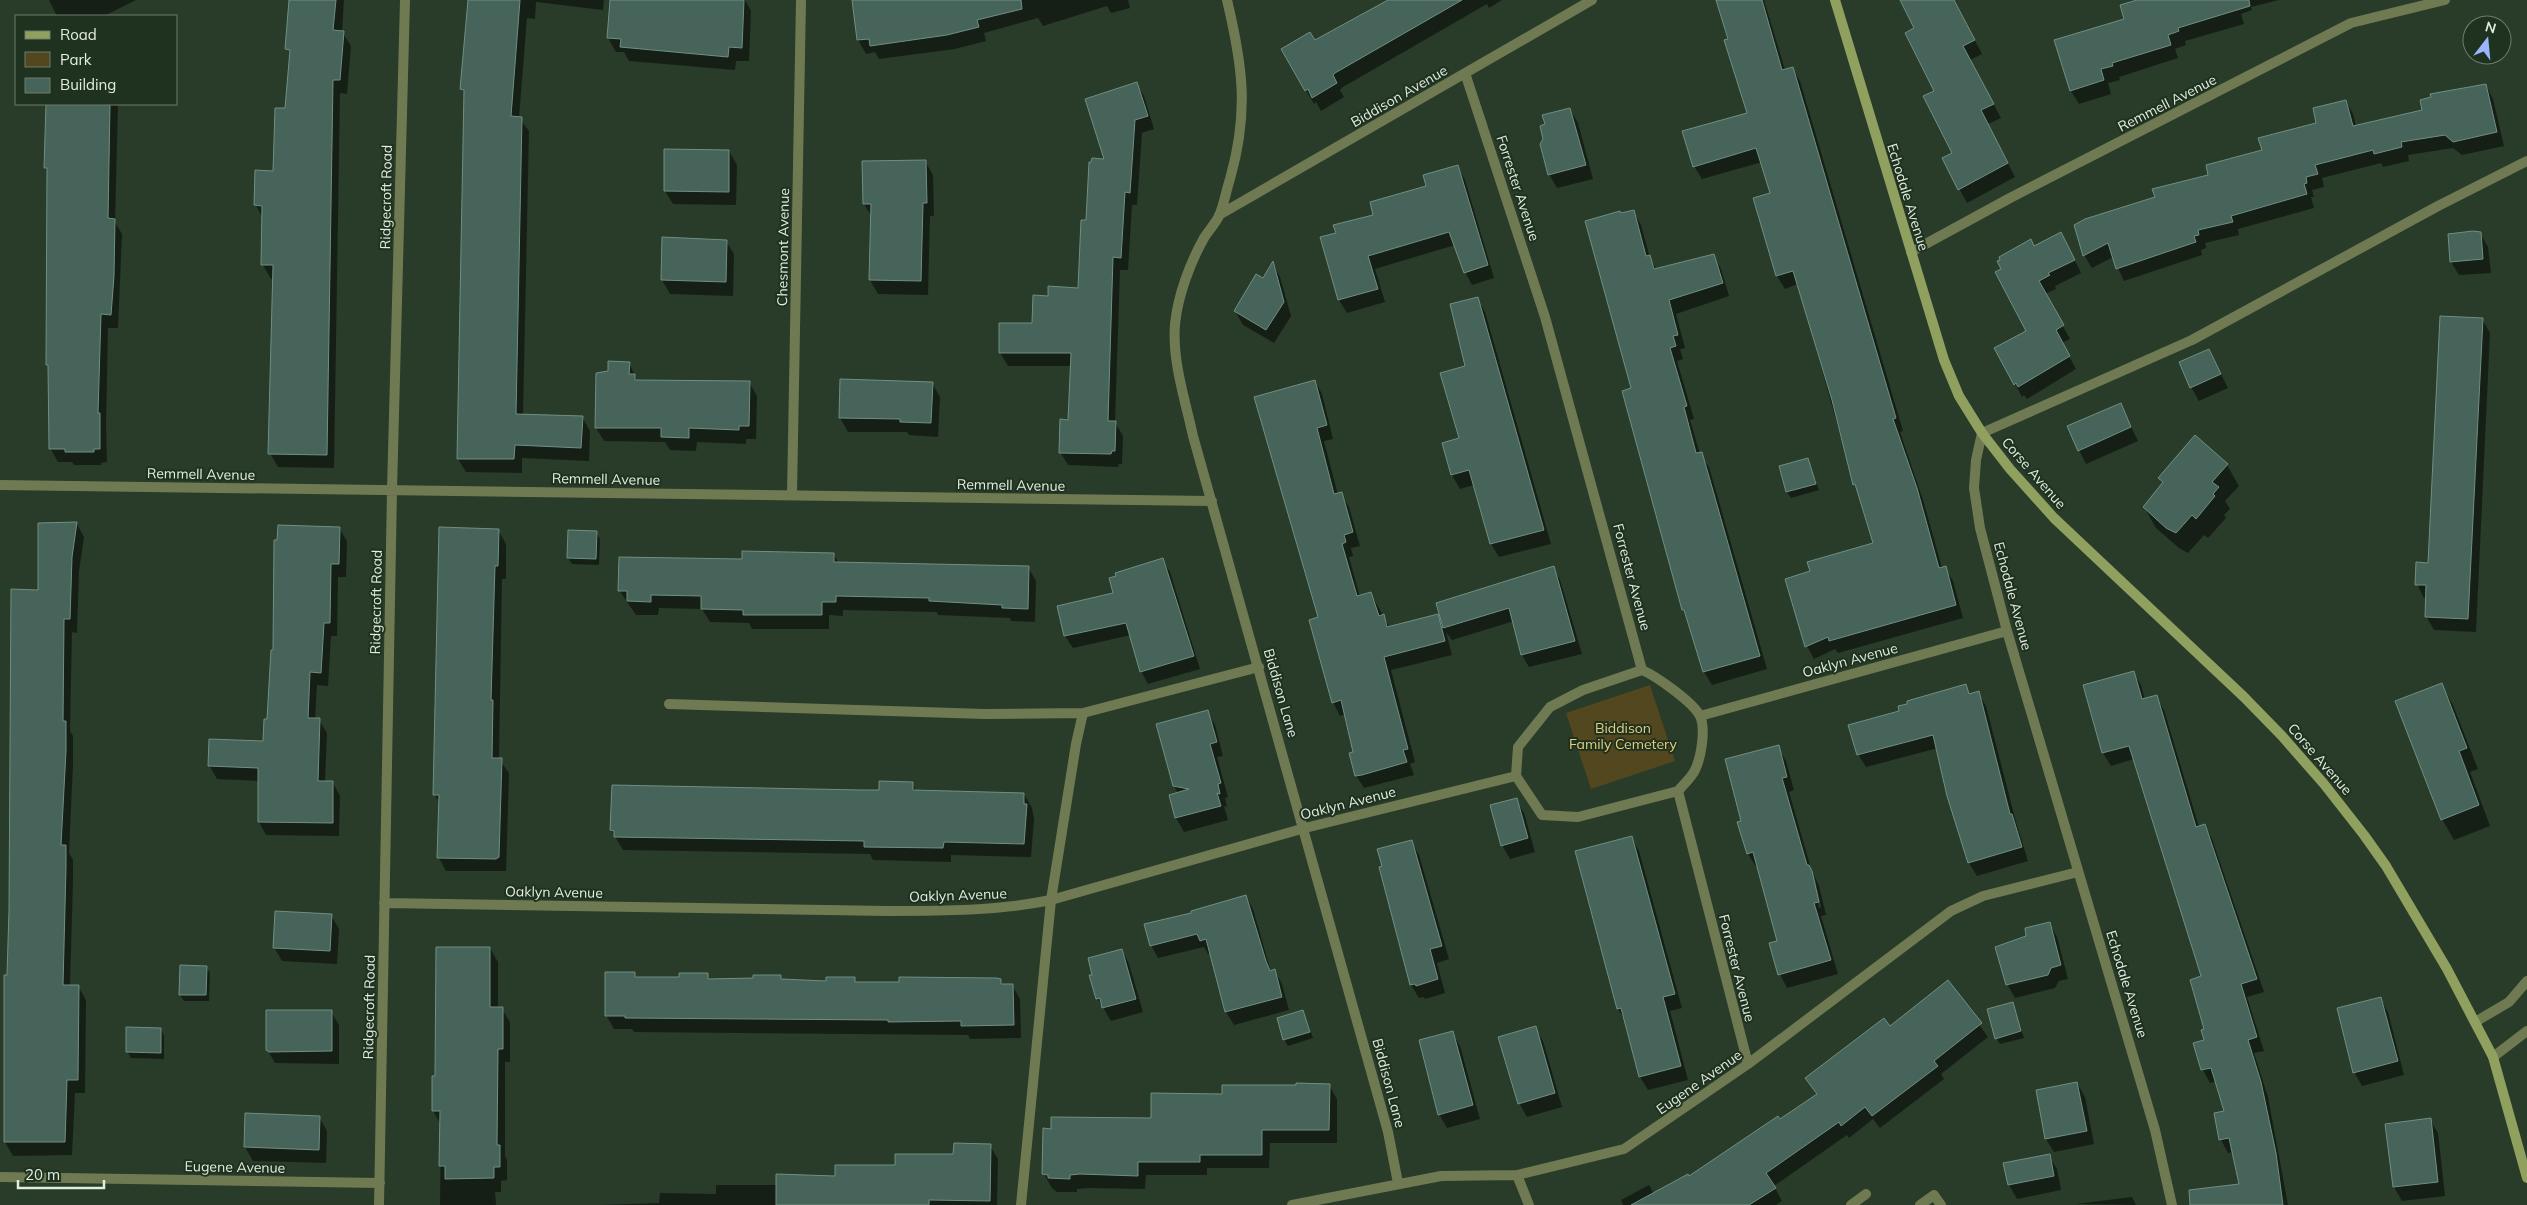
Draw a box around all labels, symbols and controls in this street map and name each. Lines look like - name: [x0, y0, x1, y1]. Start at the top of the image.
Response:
- legend: [15, 15, 178, 105]
- north arrow: [2462, 15, 2512, 65]
- text: N: [2483, 17, 2498, 38]
- text: Road: [60, 25, 97, 44]
- text: Park: [60, 50, 92, 69]
- street label: Biddison Avenue: [1347, 61, 1451, 131]
- street label: Remmell Avenue: [2115, 70, 2219, 136]
- text: Building: [60, 75, 116, 94]
- street label: Forrester Avenue: [1492, 133, 1544, 243]
- street label: Echodale Avenue: [1883, 141, 1933, 253]
- street label: Ridgecroft Road: [376, 145, 396, 249]
- street label: Chesmont Avenue: [773, 188, 793, 306]
- street label: Corse Avenue: [1998, 433, 2070, 513]
- street label: Remmell Avenue: [147, 464, 255, 484]
- street label: Remmell Avenue: [552, 469, 660, 489]
- street label: Remmell Avenue: [957, 475, 1065, 495]
- street label: Forrester Avenue: [1609, 521, 1655, 633]
- street label: Echodale Avenue: [1990, 540, 2036, 652]
- street label: Ridgecroft Road: [366, 550, 386, 654]
- street label: Oaklyn Avenue: [1800, 639, 1900, 681]
- street label: Biddison Lane: [1260, 646, 1302, 740]
- park label: Biddison Family Cemetery: [1569, 719, 1678, 753]
- street label: Corse Avenue: [2284, 719, 2356, 799]
- street label: Oaklyn Avenue: [1298, 782, 1398, 824]
- street label: Oaklyn Avenue: [505, 882, 603, 902]
- street label: Oaklyn Avenue: [909, 884, 1007, 906]
- street label: Forrester Avenue: [1715, 912, 1759, 1024]
- street label: Echodale Avenue: [2102, 928, 2152, 1040]
- street label: Ridgecroft Road: [359, 955, 379, 1059]
- street label: Biddison Lane: [1368, 1036, 1410, 1130]
- street label: Eugene Avenue: [1653, 1046, 1745, 1118]
- street label: Eugene Avenue: [185, 1157, 285, 1177]
- scale bar: [18, 1158, 104, 1190]
- text: 20 m: [25, 1165, 60, 1184]

